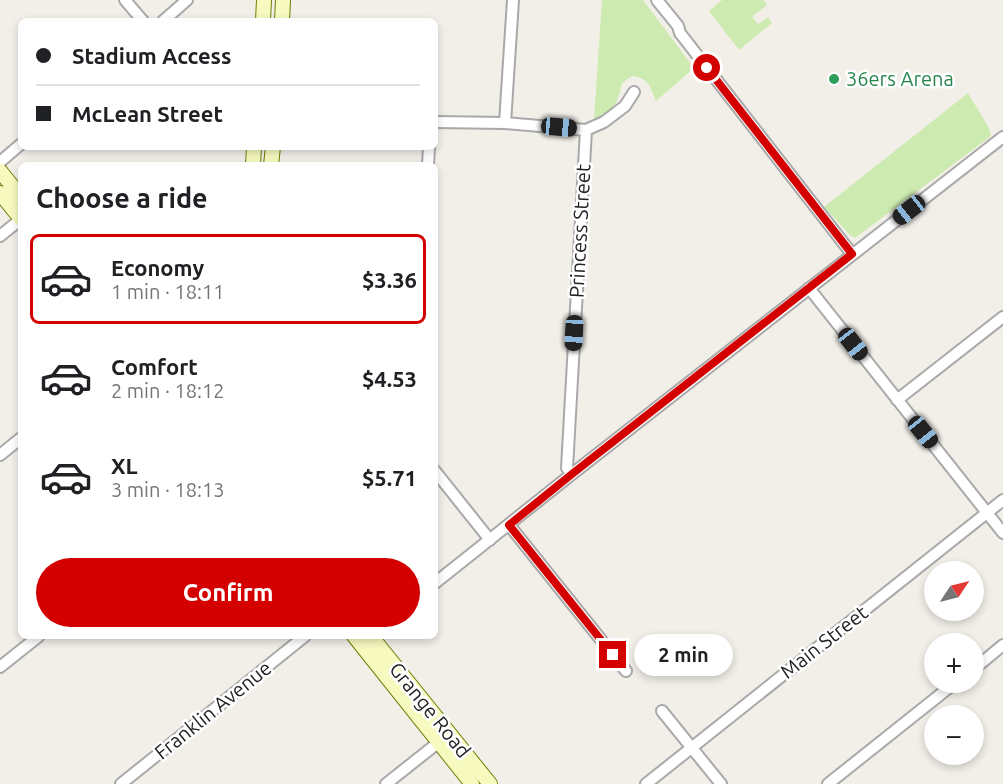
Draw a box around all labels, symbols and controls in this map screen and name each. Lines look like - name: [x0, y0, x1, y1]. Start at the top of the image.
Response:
- text: Stadium Access: [72, 43, 231, 68]
- route start: [693, 54, 720, 81]
- place label: 36ers Arena: [846, 67, 954, 90]
- marker: 36ers Arena: [827, 72, 841, 86]
- text: McLean Street: [72, 101, 223, 126]
- car: [540, 116, 578, 138]
- street label: Princess Street: [565, 163, 594, 298]
- text: Choose a ride: [36, 183, 208, 213]
- car: [889, 192, 929, 228]
- icon: car: [39, 252, 93, 306]
- text: Economy: [111, 255, 204, 280]
- text: $3.36: [362, 267, 417, 292]
- text: 1 min · 18:11: [111, 280, 225, 303]
- car: [564, 315, 584, 351]
- car: [835, 324, 871, 364]
- icon: car: [39, 351, 93, 405]
- text: Comfort: [111, 354, 198, 379]
- text: $4.53: [362, 366, 417, 391]
- text: 2 min · 18:12: [111, 379, 225, 402]
- car: [905, 412, 941, 452]
- icon: car: [39, 450, 93, 504]
- text: XL: [111, 453, 138, 478]
- text: $5.71: [362, 465, 417, 490]
- text: 3 min · 18:13: [111, 478, 225, 501]
- button: Confirm: [36, 558, 420, 627]
- north arrow: [924, 561, 984, 621]
- map controls: [924, 561, 984, 765]
- street label: Main Street: [775, 600, 872, 683]
- button: +: [924, 633, 984, 693]
- callout: 2 min: [634, 634, 733, 676]
- route end: [599, 641, 626, 668]
- text: 2 min: [658, 643, 709, 666]
- street label: Franklin Avenue: [150, 656, 276, 764]
- street label: Grange Road: [385, 657, 476, 762]
- button: −: [924, 705, 984, 765]

